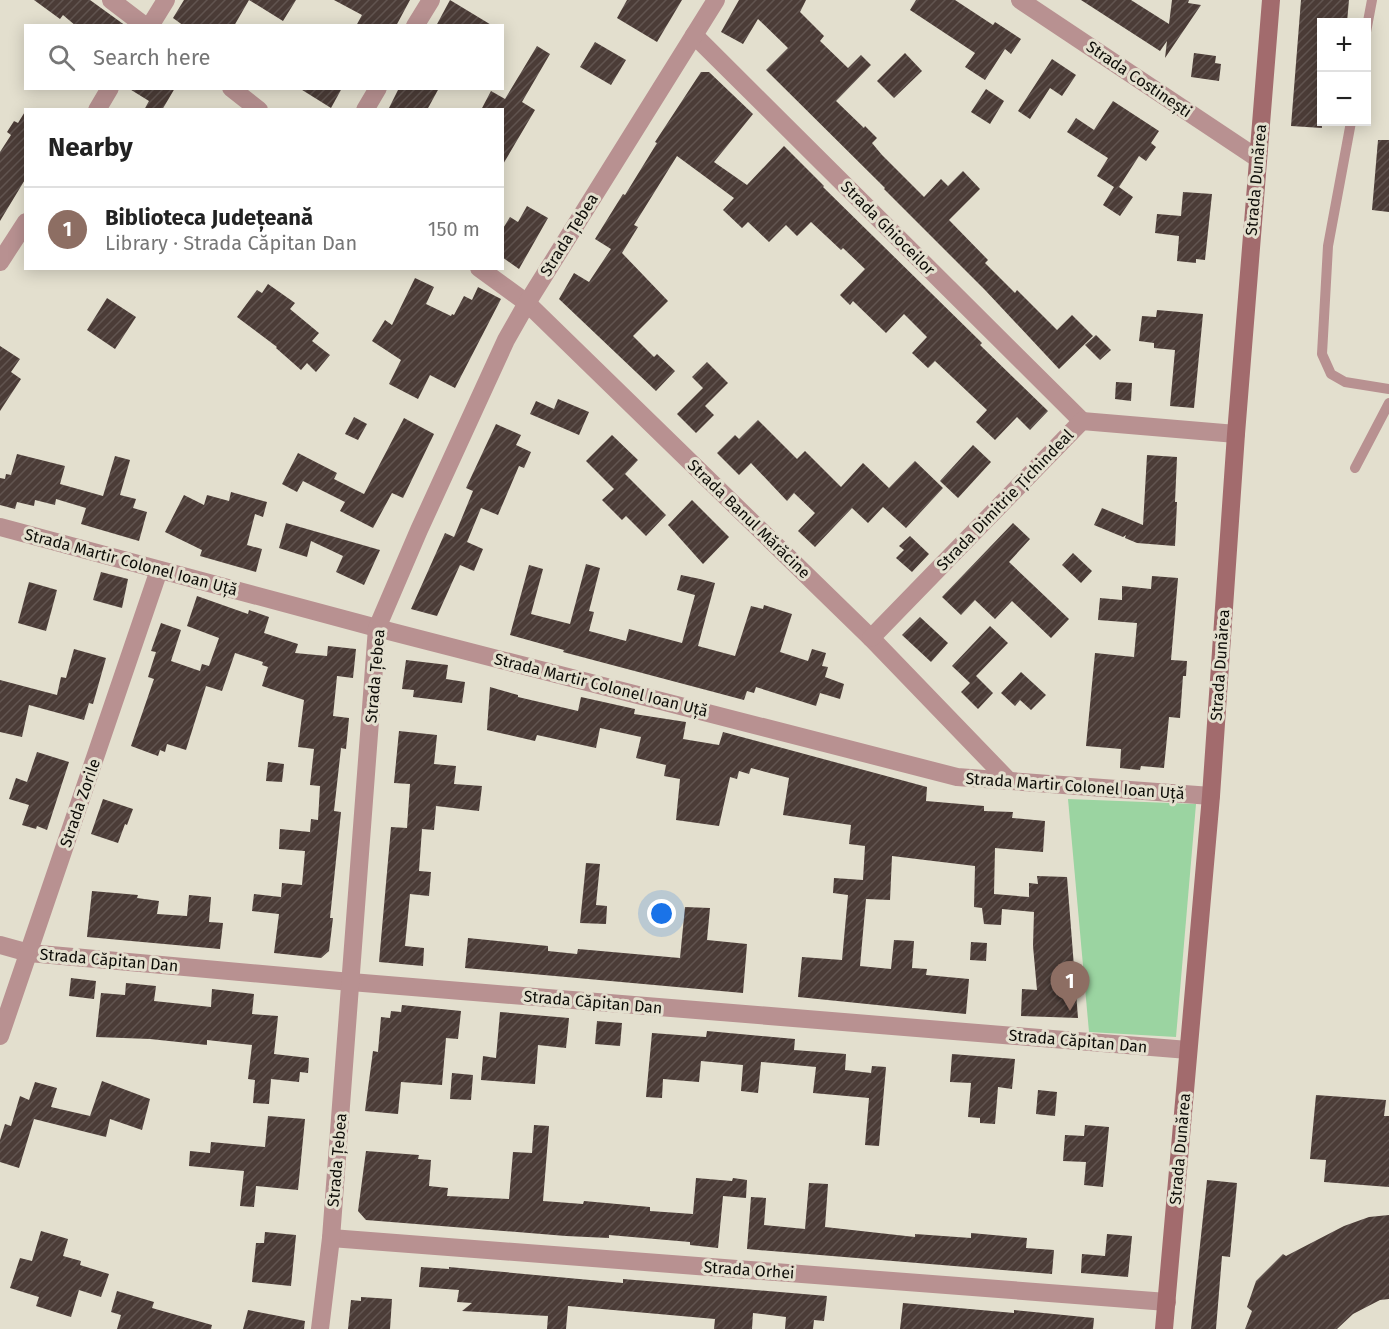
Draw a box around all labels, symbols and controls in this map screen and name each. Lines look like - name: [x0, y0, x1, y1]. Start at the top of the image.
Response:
- map controls: [1317, 18, 1371, 126]
- button: +: [1317, 18, 1371, 72]
- search box: [24, 24, 504, 90]
- street label: Strada Costinești: [1082, 37, 1195, 122]
- icon: search: [45, 41, 78, 74]
- text: Search here: [93, 44, 211, 71]
- button: −: [1317, 72, 1371, 126]
- street label: Strada Dunărea: [1242, 123, 1270, 237]
- text: Nearby: [48, 132, 133, 163]
- street label: Strada Ghioceilor: [837, 177, 940, 280]
- street label: Strada Țebea: [536, 190, 603, 281]
- text: Biblioteca Județeană: [105, 204, 313, 231]
- text: 1: [63, 217, 72, 241]
- text: 150 m: [428, 217, 480, 241]
- text: Library · Strada Căpitan Dan: [105, 231, 357, 255]
- street label: Strada Dimitrie Țichindeal: [933, 425, 1078, 575]
- street label: Strada Banul Mărăcine: [684, 456, 814, 582]
- street label: Strada Martir Colonel Ioan Uță: [22, 524, 239, 601]
- street label: Strada Dunărea: [1207, 608, 1233, 722]
- street label: Strada Țebea: [361, 628, 390, 724]
- street label: Strada Martir Colonel Ioan Uță: [492, 649, 710, 722]
- street label: Strada Zorile: [56, 756, 104, 850]
- street label: Strada Martir Colonel Ioan Uță: [965, 769, 1185, 804]
- your location: [647, 899, 676, 928]
- street label: Strada Căpitan Dan: [39, 944, 179, 976]
- pin: 1: [1050, 962, 1090, 1011]
- street label: Strada Căpitan Dan: [523, 986, 663, 1018]
- street label: Strada Căpitan Dan: [1008, 1025, 1148, 1057]
- street label: Strada Dunărea: [1166, 1092, 1194, 1206]
- street label: Strada Țebea: [323, 1112, 352, 1208]
- street label: Strada Orhei: [703, 1257, 795, 1283]

